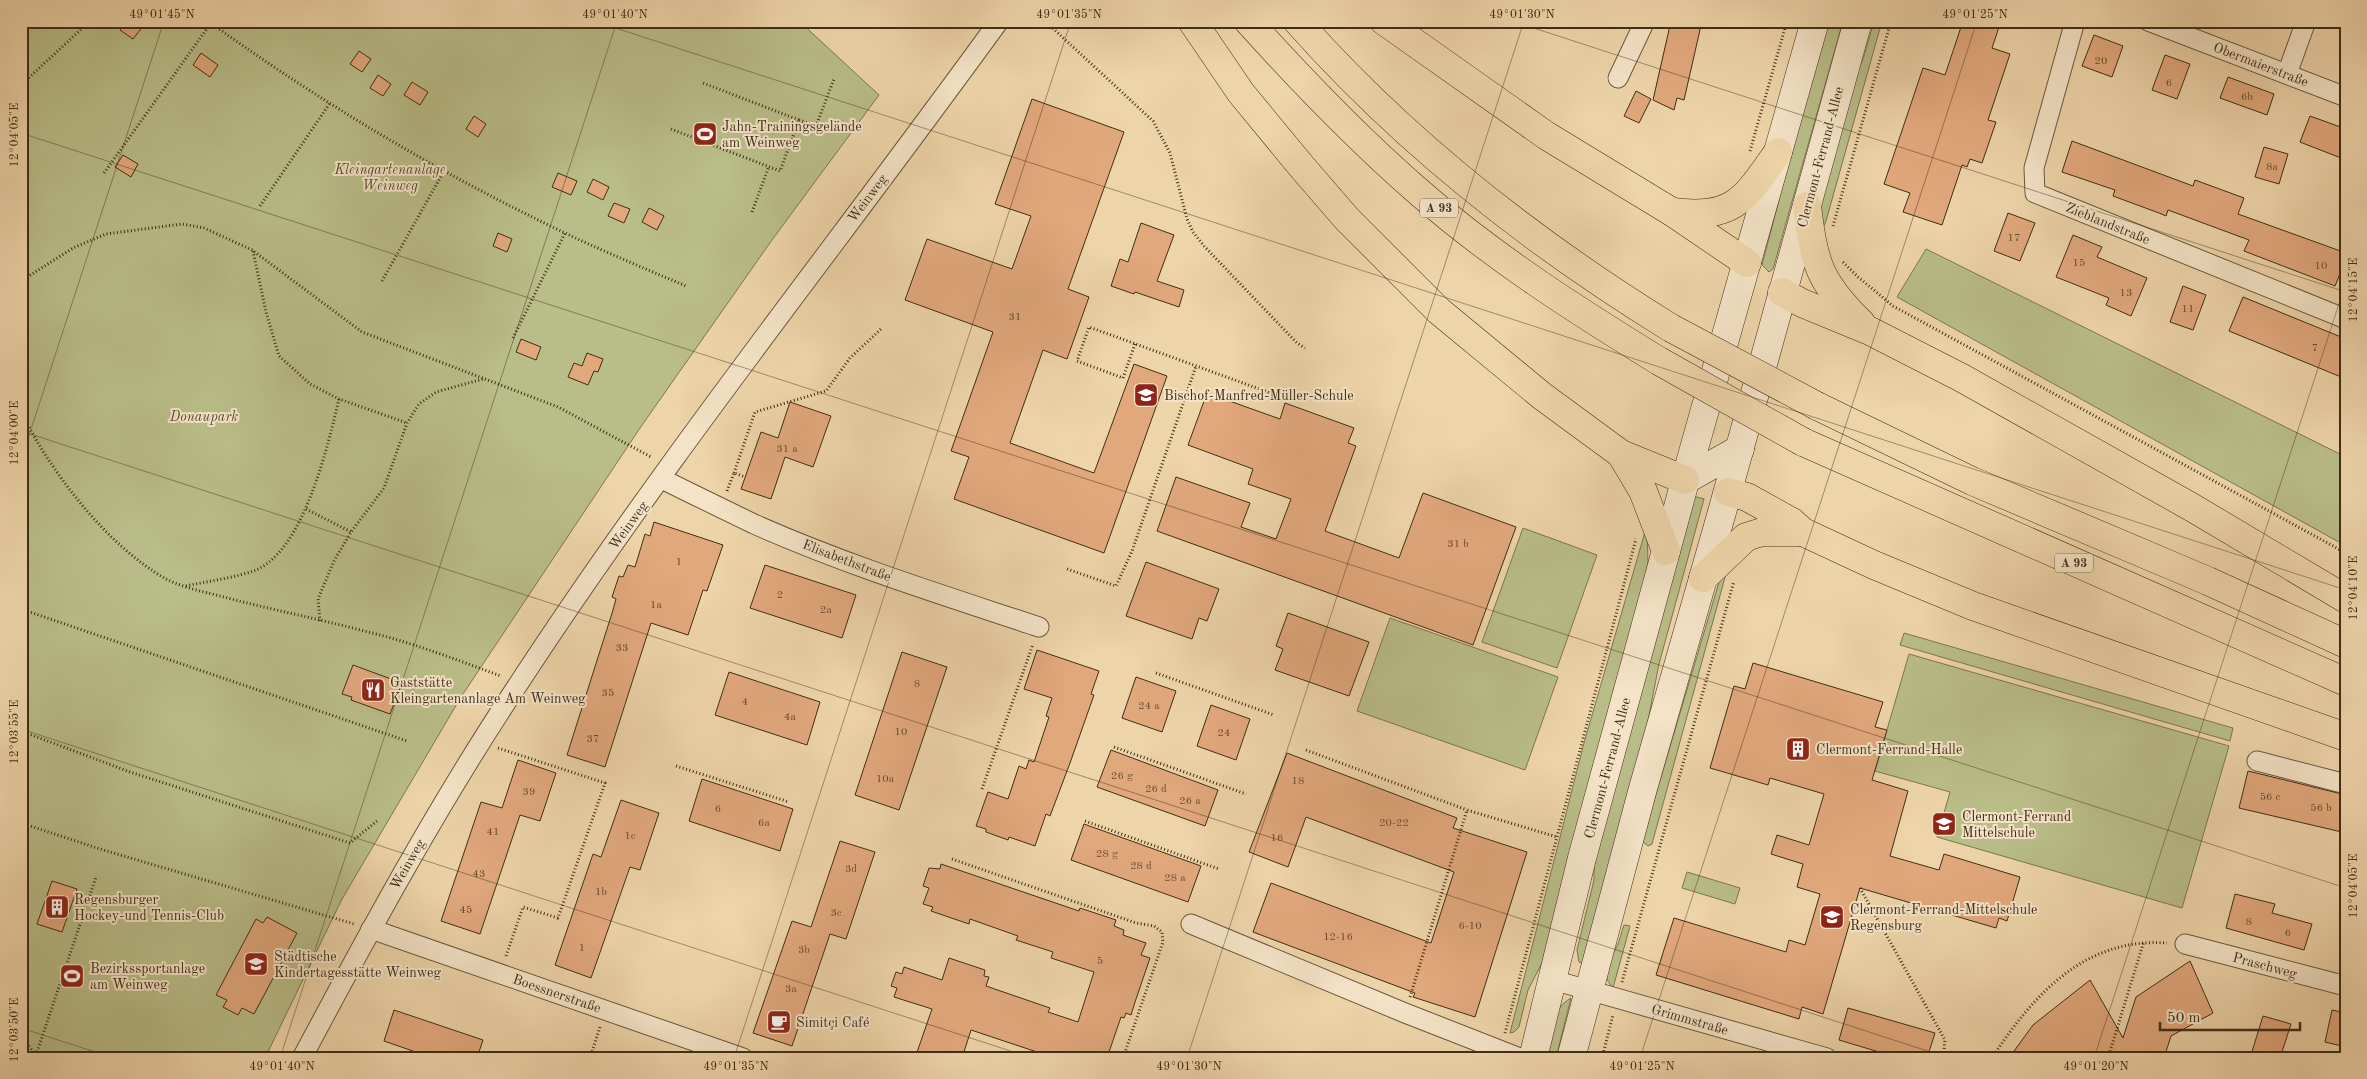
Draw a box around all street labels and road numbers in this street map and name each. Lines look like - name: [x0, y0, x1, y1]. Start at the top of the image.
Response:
- street label: Obermaierstraße: [2211, 40, 2310, 89]
- street label: Clermont-Ferrand-Allee: [1795, 85, 1847, 229]
- street label: Weinweg: [845, 172, 890, 225]
- road number: A 93: [1420, 198, 1458, 218]
- street label: Zieblandstraße: [2064, 201, 2152, 247]
- street label: Weinweg: [607, 499, 651, 552]
- street label: Elisabethstraße: [800, 538, 893, 584]
- road number: A 93: [2055, 554, 2093, 572]
- street label: Clermont-Ferrand-Allee: [1582, 696, 1634, 840]
- street label: Weinweg: [388, 837, 428, 892]
- street label: Praschweg: [2231, 951, 2299, 981]
- street label: Boessnerstraße: [511, 972, 603, 1016]
- street label: Grimmstraße: [1650, 1002, 1730, 1038]

